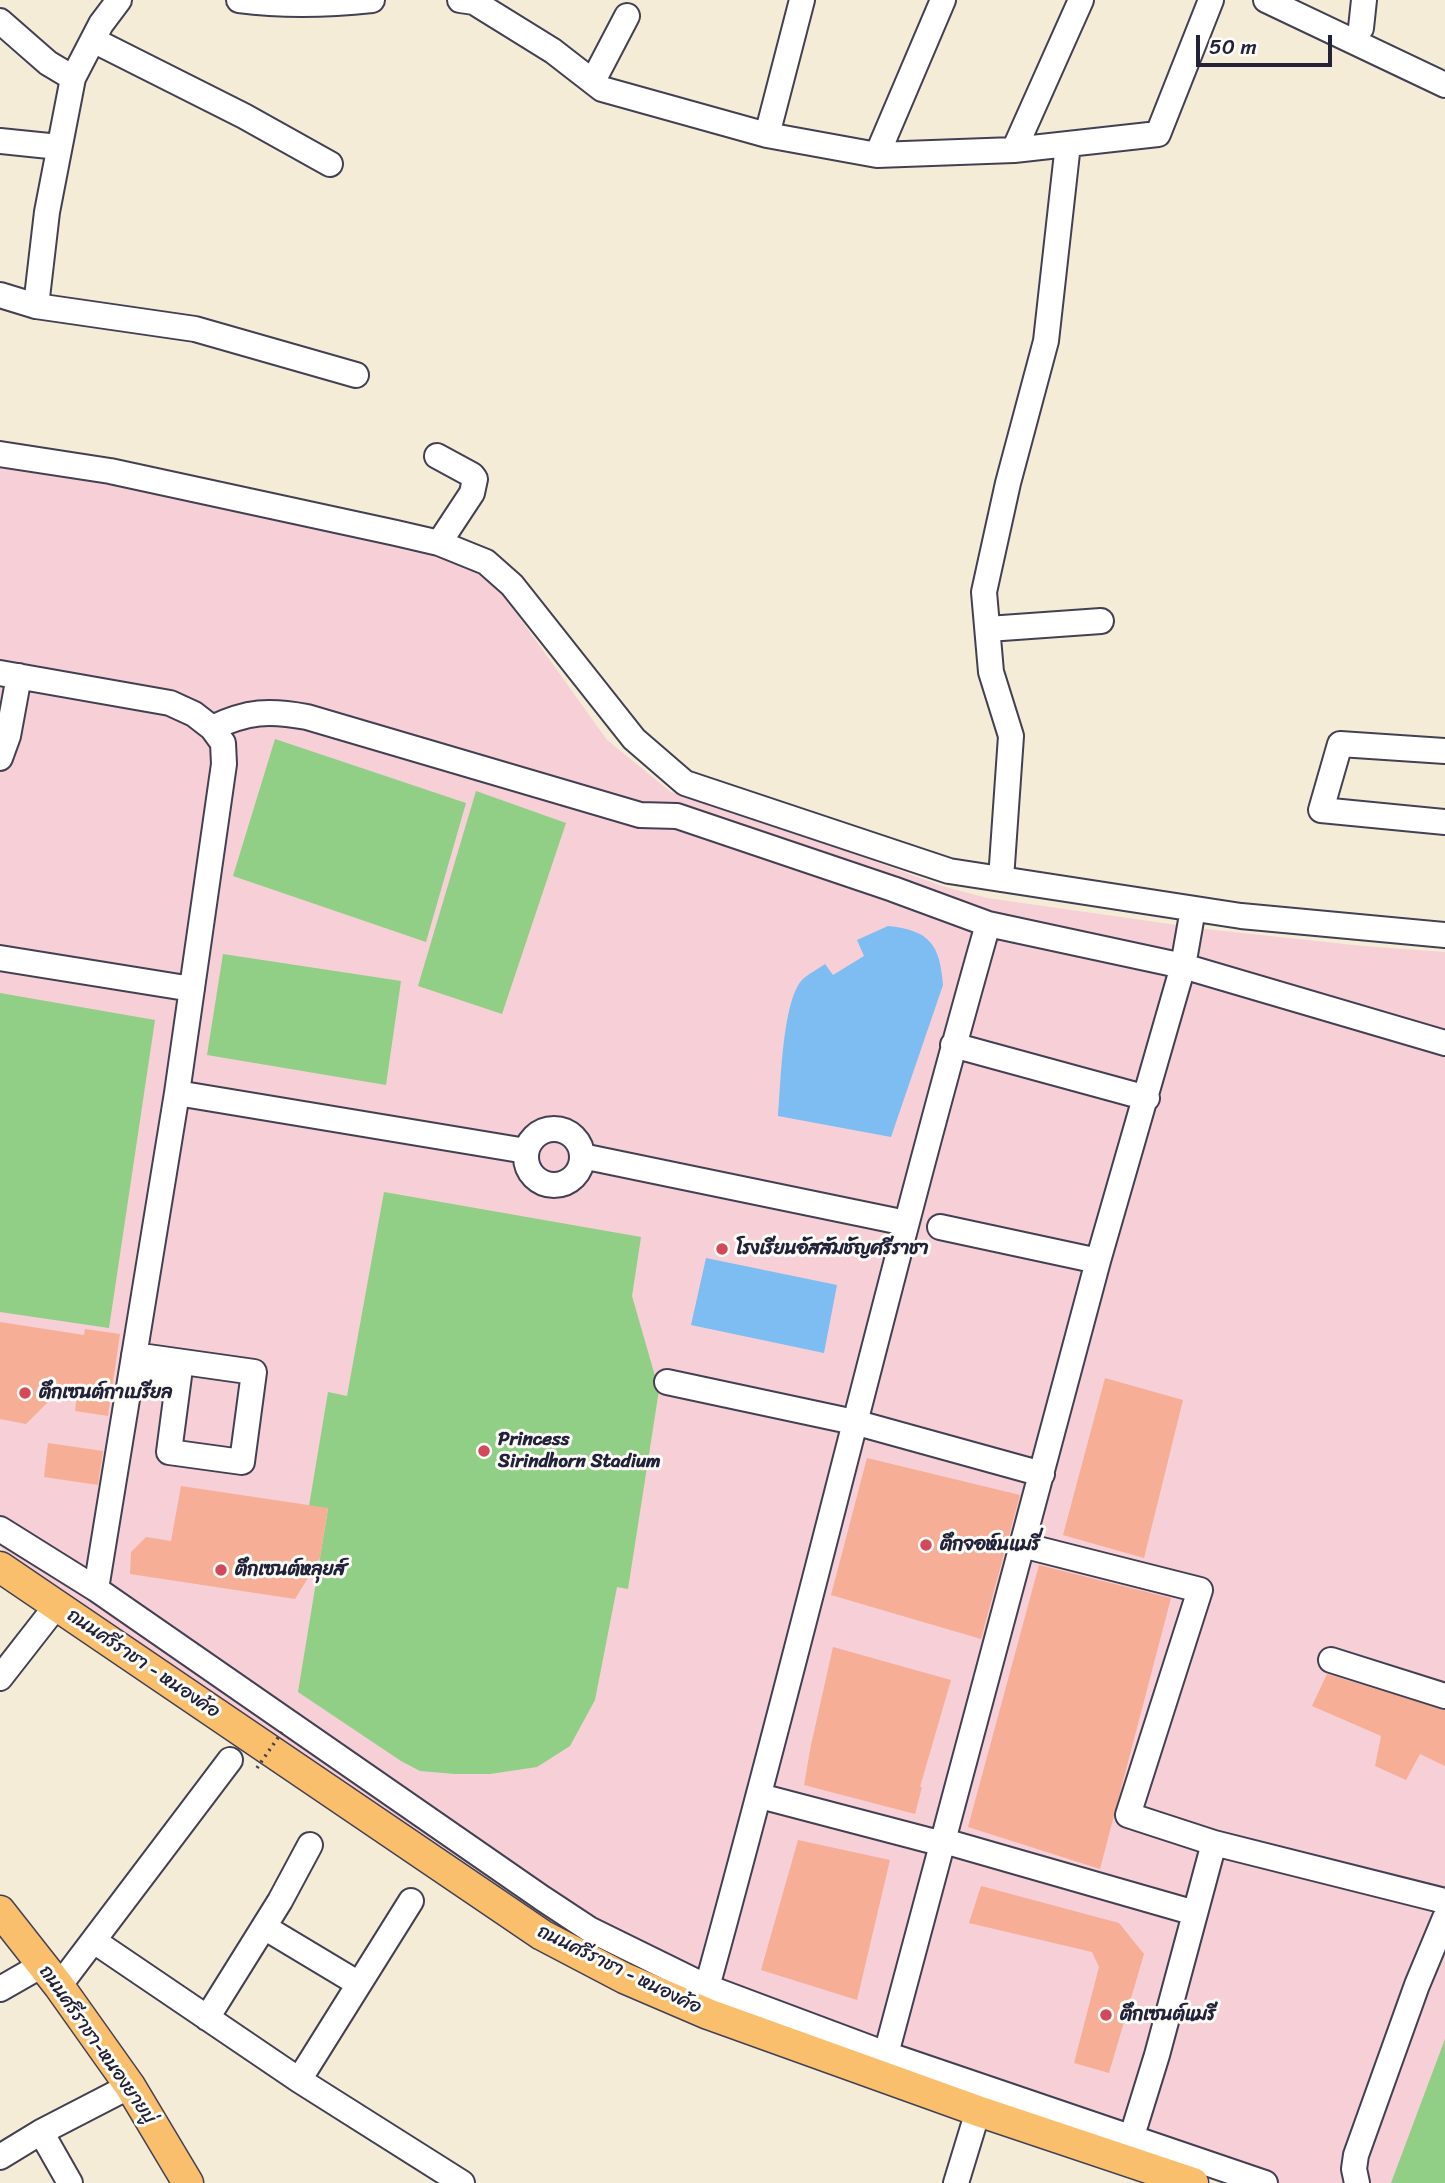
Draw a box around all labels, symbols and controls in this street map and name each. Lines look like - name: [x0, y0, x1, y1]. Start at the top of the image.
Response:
- scale bar: [1200, 21, 1336, 65]
- text: 50 m: [1209, 28, 1257, 66]
- place label: โรงเรียนอัสสัมชัญศรีราชา: [736, 1238, 929, 1260]
- marker: โรงเรียนอัสสัมชัญศรีราชา: [714, 1241, 730, 1257]
- place label: ตึกเซนต์กาเบรียล: [39, 1382, 173, 1404]
- marker: ตึกเซนต์กาเบรียล: [17, 1385, 33, 1401]
- place label: Princess Sirindhorn Stadium: [498, 1429, 661, 1473]
- marker: Princess Sirindhorn Stadium: [476, 1443, 492, 1459]
- place label: ตึกจอห์นแมรี่: [940, 1534, 1040, 1556]
- marker: ตึกจอห์นแมรี่: [918, 1537, 934, 1553]
- place label: ตึกเซนต์หลุยส์: [235, 1559, 346, 1581]
- marker: ตึกเซนต์หลุยส์: [213, 1562, 229, 1578]
- street label: ถนนศรีราชา - หนองค้อ: [62, 1604, 224, 1724]
- street label: ถนนศรีราชา - หนองค้อ: [533, 1920, 705, 2020]
- street label: ถนนศรีราชา-หนองยายบู่: [34, 1961, 160, 2129]
- place label: ตึกเซนต์แมรี: [1120, 2004, 1216, 2026]
- marker: ตึกเซนต์แมรี: [1098, 2007, 1114, 2023]

